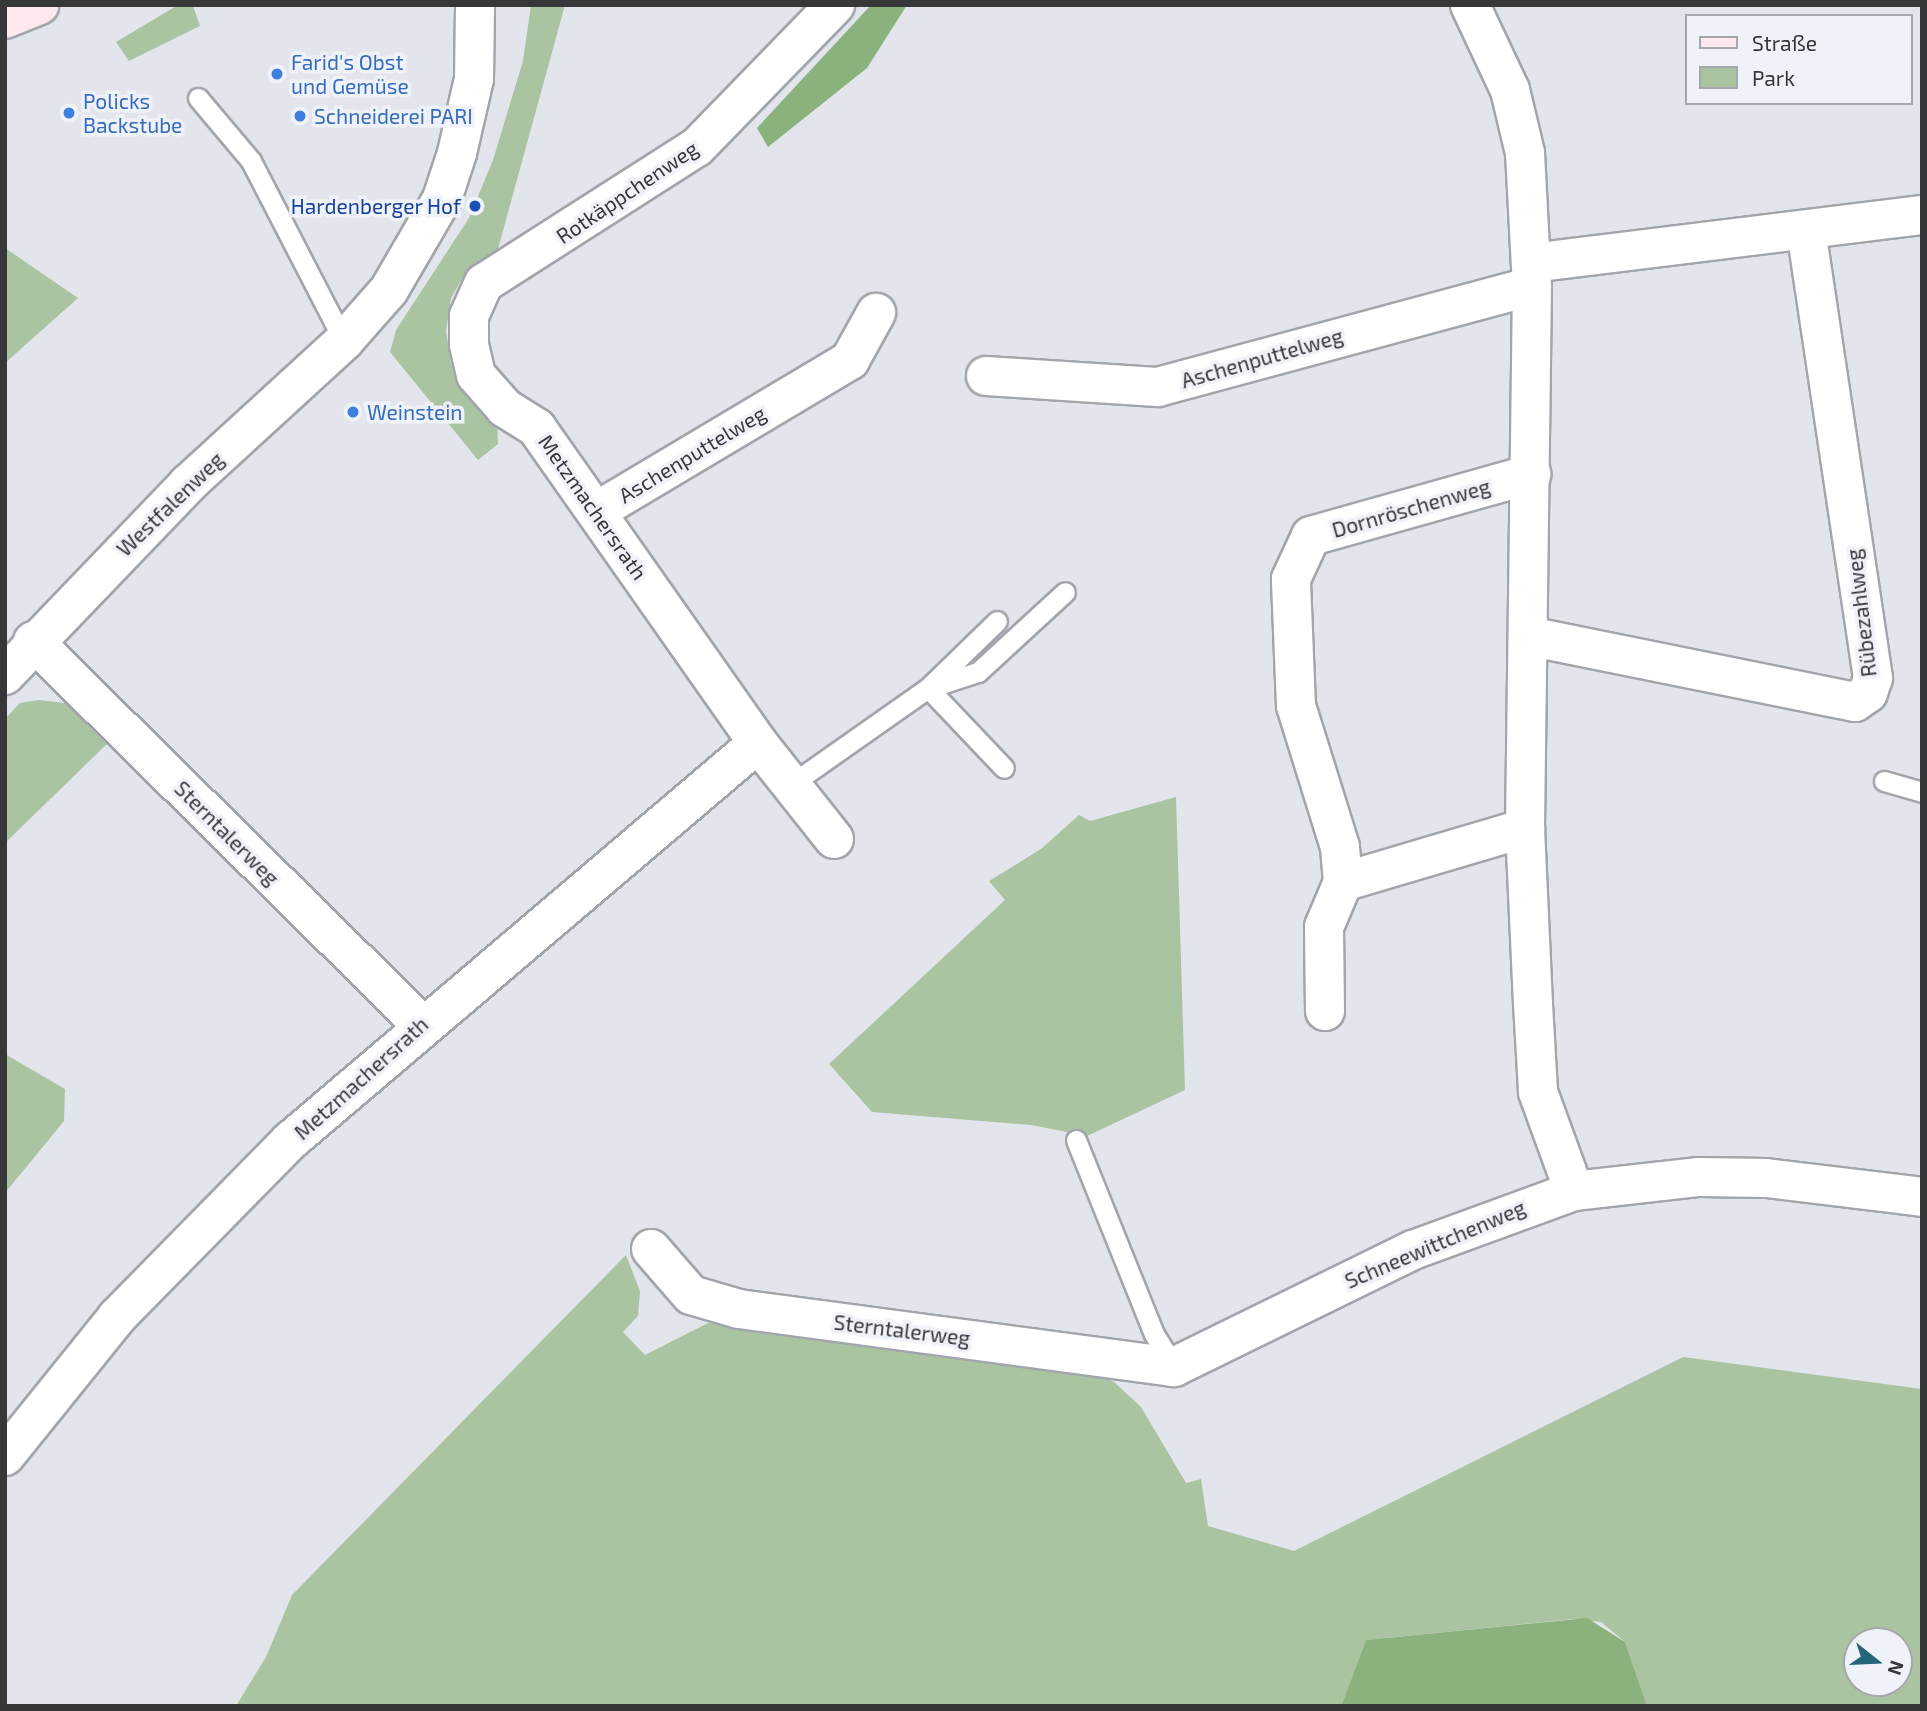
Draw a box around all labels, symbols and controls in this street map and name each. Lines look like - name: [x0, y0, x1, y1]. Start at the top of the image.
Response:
- legend: [1686, 14, 1913, 105]
- text: Straße: [1752, 30, 1817, 55]
- place label: Farid's Obst und Gemüse: [291, 49, 409, 99]
- text: Park: [1752, 65, 1795, 90]
- marker: Farid's Obst und Gemüse: [269, 66, 285, 82]
- place label: Policks Backstube: [83, 88, 182, 138]
- place label: Schneiderei PARI: [314, 103, 473, 129]
- marker: Policks Backstube: [61, 105, 77, 121]
- marker: Schneiderei PARI: [292, 108, 308, 124]
- street label: Rotkäppchenweg: [551, 135, 703, 249]
- place label: Hardenberger Hof: [290, 193, 461, 219]
- marker: Hardenberger Hof: [467, 198, 483, 214]
- street label: Aschenputtelweg: [1178, 323, 1346, 393]
- place label: Weinstein: [367, 399, 463, 425]
- street label: Aschenputtelweg: [614, 400, 770, 508]
- marker: Weinstein: [345, 404, 361, 420]
- street label: Metzmachersrath: [534, 430, 652, 584]
- street label: Westfalenweg: [111, 447, 229, 561]
- street label: Dornröschenweg: [1329, 473, 1493, 543]
- street label: Rübezahlweg: [1841, 548, 1881, 678]
- street label: Sterntalerweg: [170, 776, 284, 890]
- street label: Metzmachersrath: [289, 1011, 433, 1145]
- street label: Schneewittchenweg: [1341, 1195, 1529, 1293]
- street label: Sterntalerweg: [832, 1309, 972, 1351]
- north arrow: [1843, 1627, 1913, 1697]
- text: N: [1883, 1658, 1910, 1678]

